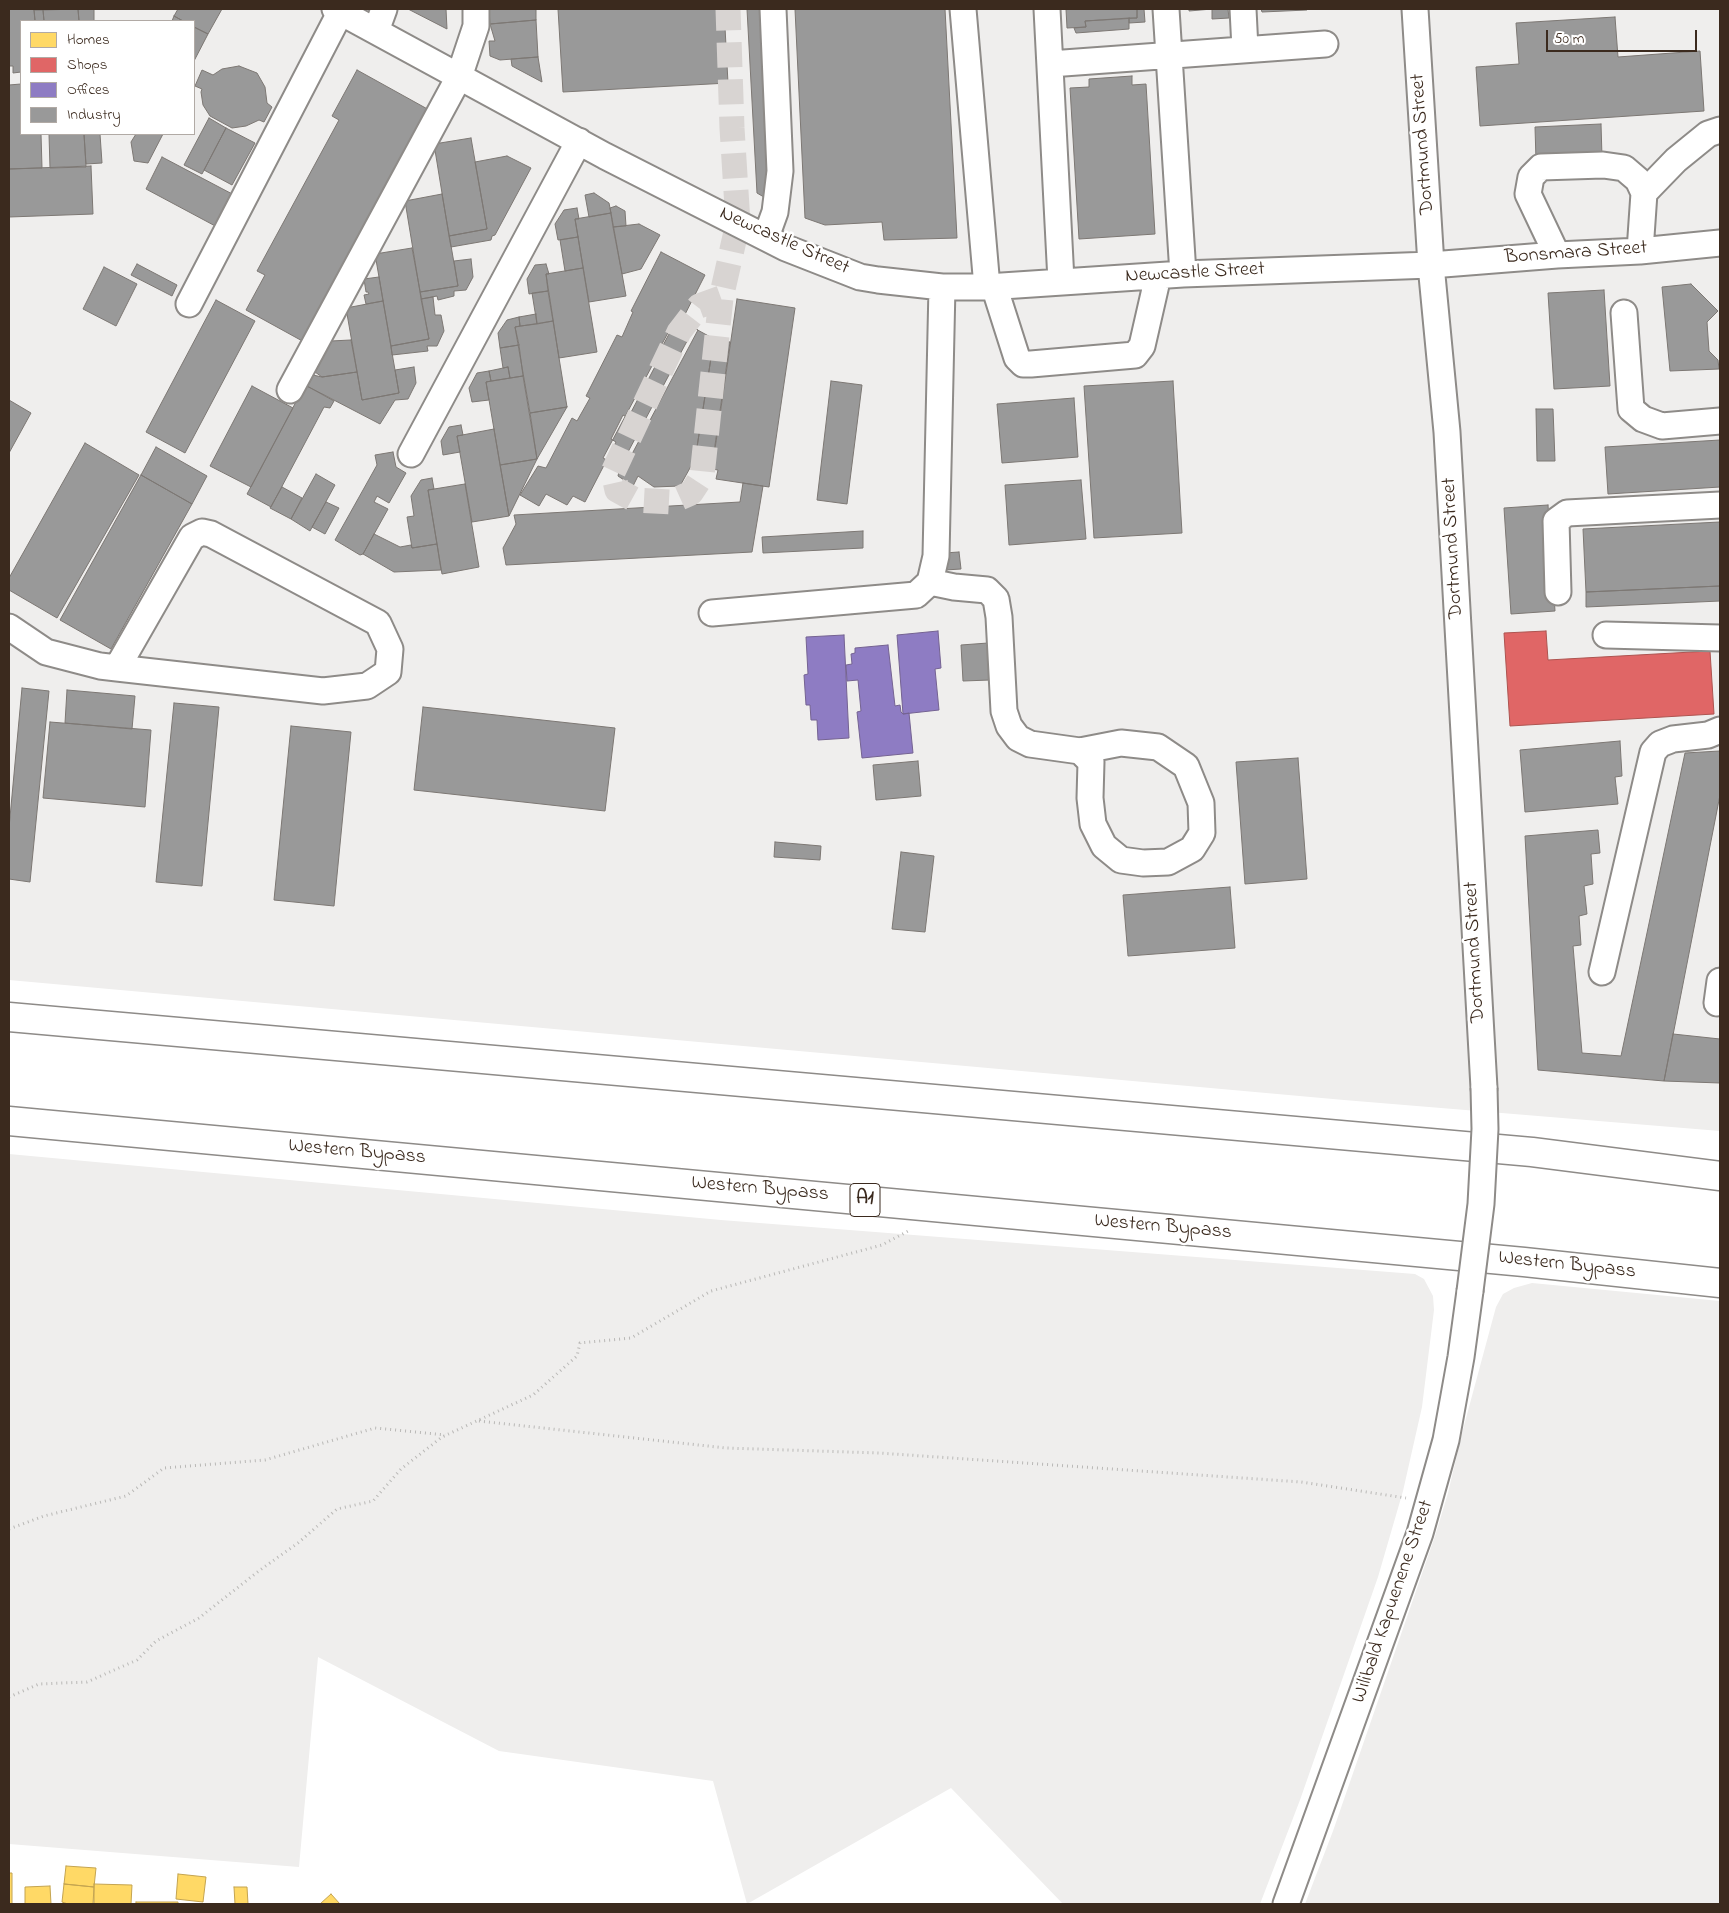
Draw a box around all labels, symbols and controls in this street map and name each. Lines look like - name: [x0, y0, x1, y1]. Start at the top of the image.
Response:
- legend: [20, 20, 195, 135]
- scale bar: [1549, 20, 1700, 52]
- text: 50 m: [1554, 28, 1584, 50]
- text: Homes: [67, 29, 110, 51]
- text: Shops: [67, 54, 107, 76]
- street label: Dortmund Street: [1407, 73, 1441, 215]
- text: Offices: [67, 79, 109, 101]
- text: Industry: [67, 104, 121, 126]
- street label: Newcastle Street: [715, 203, 853, 281]
- street label: Bonsmara Street: [1504, 237, 1648, 271]
- street label: Newcastle Street: [1125, 258, 1265, 290]
- street label: Dortmund Street: [1438, 477, 1470, 619]
- street label: Dortmund Street: [1460, 881, 1492, 1023]
- street label: Western Bypass: [287, 1135, 427, 1171]
- street label: Western Bypass: [690, 1172, 830, 1208]
- road number: A1: [850, 1184, 880, 1216]
- street label: Western Bypass: [1093, 1210, 1233, 1246]
- street label: Western Bypass: [1497, 1247, 1637, 1285]
- street label: Wilibald Kapuenene Street: [1348, 1497, 1440, 1707]

